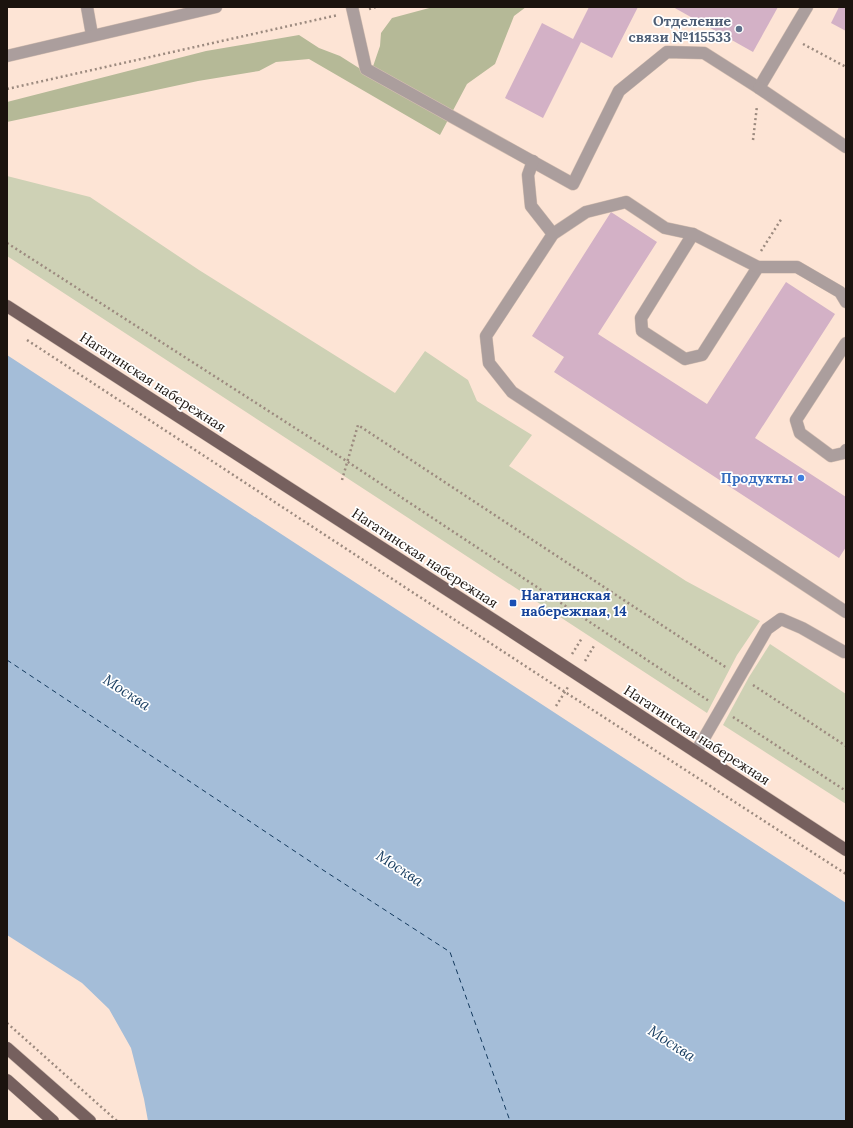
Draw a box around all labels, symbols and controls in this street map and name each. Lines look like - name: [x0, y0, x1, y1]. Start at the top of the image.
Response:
- place label: Отделение связи №115533: [628, 12, 731, 46]
- marker: Отделение связи №115533: [734, 24, 744, 34]
- street label: Нагатинская набережная: [76, 328, 230, 436]
- place label: Продукты: [721, 469, 793, 487]
- marker: Продукты: [796, 473, 806, 483]
- street label: Нагатинская набережная: [348, 504, 502, 612]
- place label: Нагатинская набережная, 14: [521, 586, 627, 620]
- marker: Нагатинская набережная, 14: [508, 598, 518, 608]
- water label: Москва: [100, 670, 155, 715]
- street label: Нагатинская набережная: [620, 681, 774, 789]
- water label: Москва: [373, 846, 428, 891]
- water label: Москва: [645, 1021, 700, 1066]

